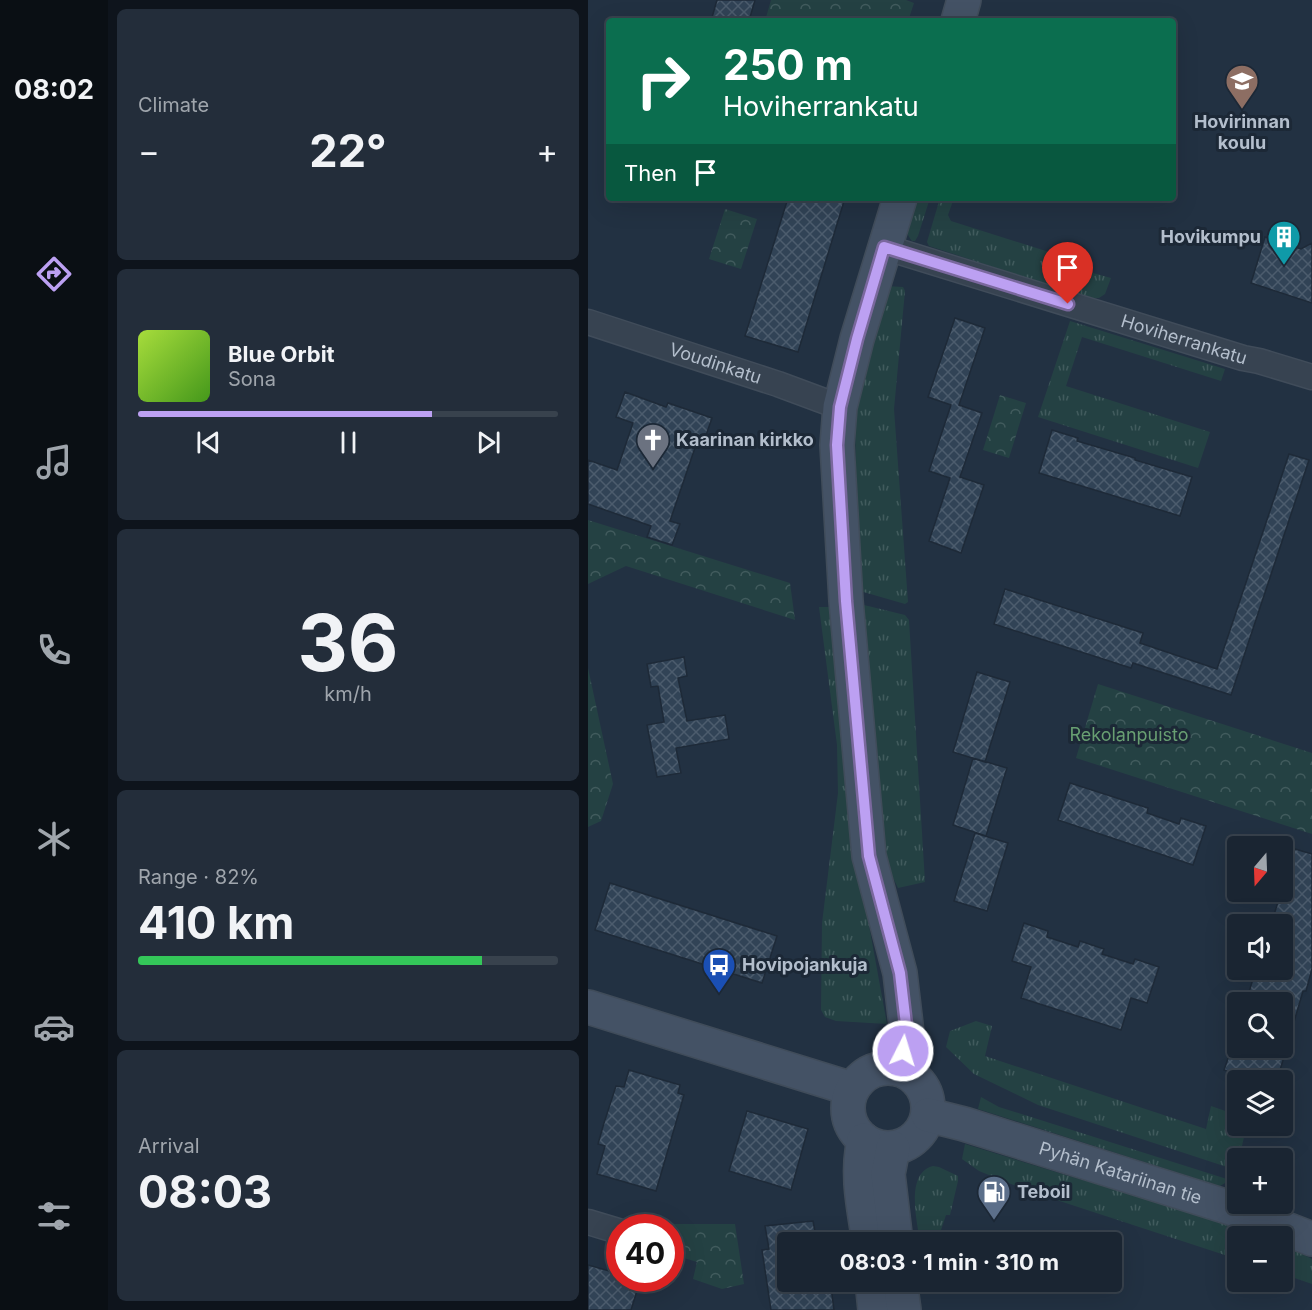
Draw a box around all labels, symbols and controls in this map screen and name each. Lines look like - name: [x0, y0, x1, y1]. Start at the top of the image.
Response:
- text: 250 m: [723, 39, 853, 90]
- icon: right: [624, 42, 702, 120]
- school or university icon: Hovirinnan koulu: [1224, 63, 1260, 110]
- text: 08:02: [14, 73, 94, 106]
- text: Hoviherrankatu: [723, 90, 919, 123]
- text: Climate: [138, 93, 209, 117]
- place label: Hovirinnan koulu: [1194, 111, 1290, 153]
- text: 22°: [309, 123, 387, 178]
- text: −: [138, 131, 160, 171]
- text: +: [536, 131, 558, 171]
- icon: arrive: [689, 156, 722, 189]
- text: Then: [624, 160, 677, 186]
- building icon: Hovikumpu: [1266, 219, 1302, 266]
- place label: Hovikumpu: [1161, 226, 1261, 247]
- pin: [1042, 242, 1093, 304]
- icon: arrive: [1051, 251, 1084, 284]
- icon: directions: [33, 253, 75, 295]
- street label: Hoviherrankatu: [1119, 310, 1250, 369]
- street label: Voudinkatu: [667, 338, 764, 388]
- text: Blue Orbit: [228, 341, 335, 367]
- text: Sona: [228, 367, 276, 391]
- church icon: Kaarinan kirkko: [635, 422, 671, 469]
- icon: previous: [192, 426, 225, 459]
- icon: pause: [332, 426, 365, 459]
- icon: next: [472, 426, 505, 459]
- place label: Kaarinan kirkko: [676, 429, 814, 450]
- icon: music: [33, 441, 75, 483]
- text: 36: [297, 595, 399, 690]
- icon: phone: [33, 629, 75, 671]
- text: km/h: [324, 682, 372, 706]
- park label: Rekolanpuisto: [1069, 724, 1189, 745]
- icon: climate: [33, 818, 75, 860]
- north arrow: [1227, 836, 1293, 902]
- map controls: [1227, 836, 1293, 1292]
- text: Range · 82%: [138, 865, 259, 889]
- text: 410 km: [138, 895, 294, 950]
- button: sound: [1227, 914, 1293, 980]
- bus stop icon: Hovipojankuja: [701, 947, 737, 994]
- place label: Hovipojankuja: [742, 954, 868, 975]
- button: search: [1227, 992, 1293, 1058]
- icon: car: [33, 1006, 75, 1048]
- position arrow: [871, 1019, 935, 1083]
- button: layers: [1227, 1070, 1293, 1136]
- text: Arrival: [138, 1134, 200, 1158]
- street label: Pyhän Katariinan tie: [1037, 1137, 1204, 1208]
- button: +: [1227, 1148, 1293, 1214]
- text: 08:03: [138, 1164, 272, 1219]
- fuel station icon: Teboil: [976, 1174, 1012, 1221]
- place label: Teboil: [1017, 1181, 1070, 1202]
- icon: filters: [33, 1195, 75, 1237]
- speed limit sign: 40: [606, 1214, 684, 1292]
- button: −: [1227, 1226, 1293, 1292]
- text: 08:03 · 1 min · 310 m: [840, 1249, 1059, 1275]

